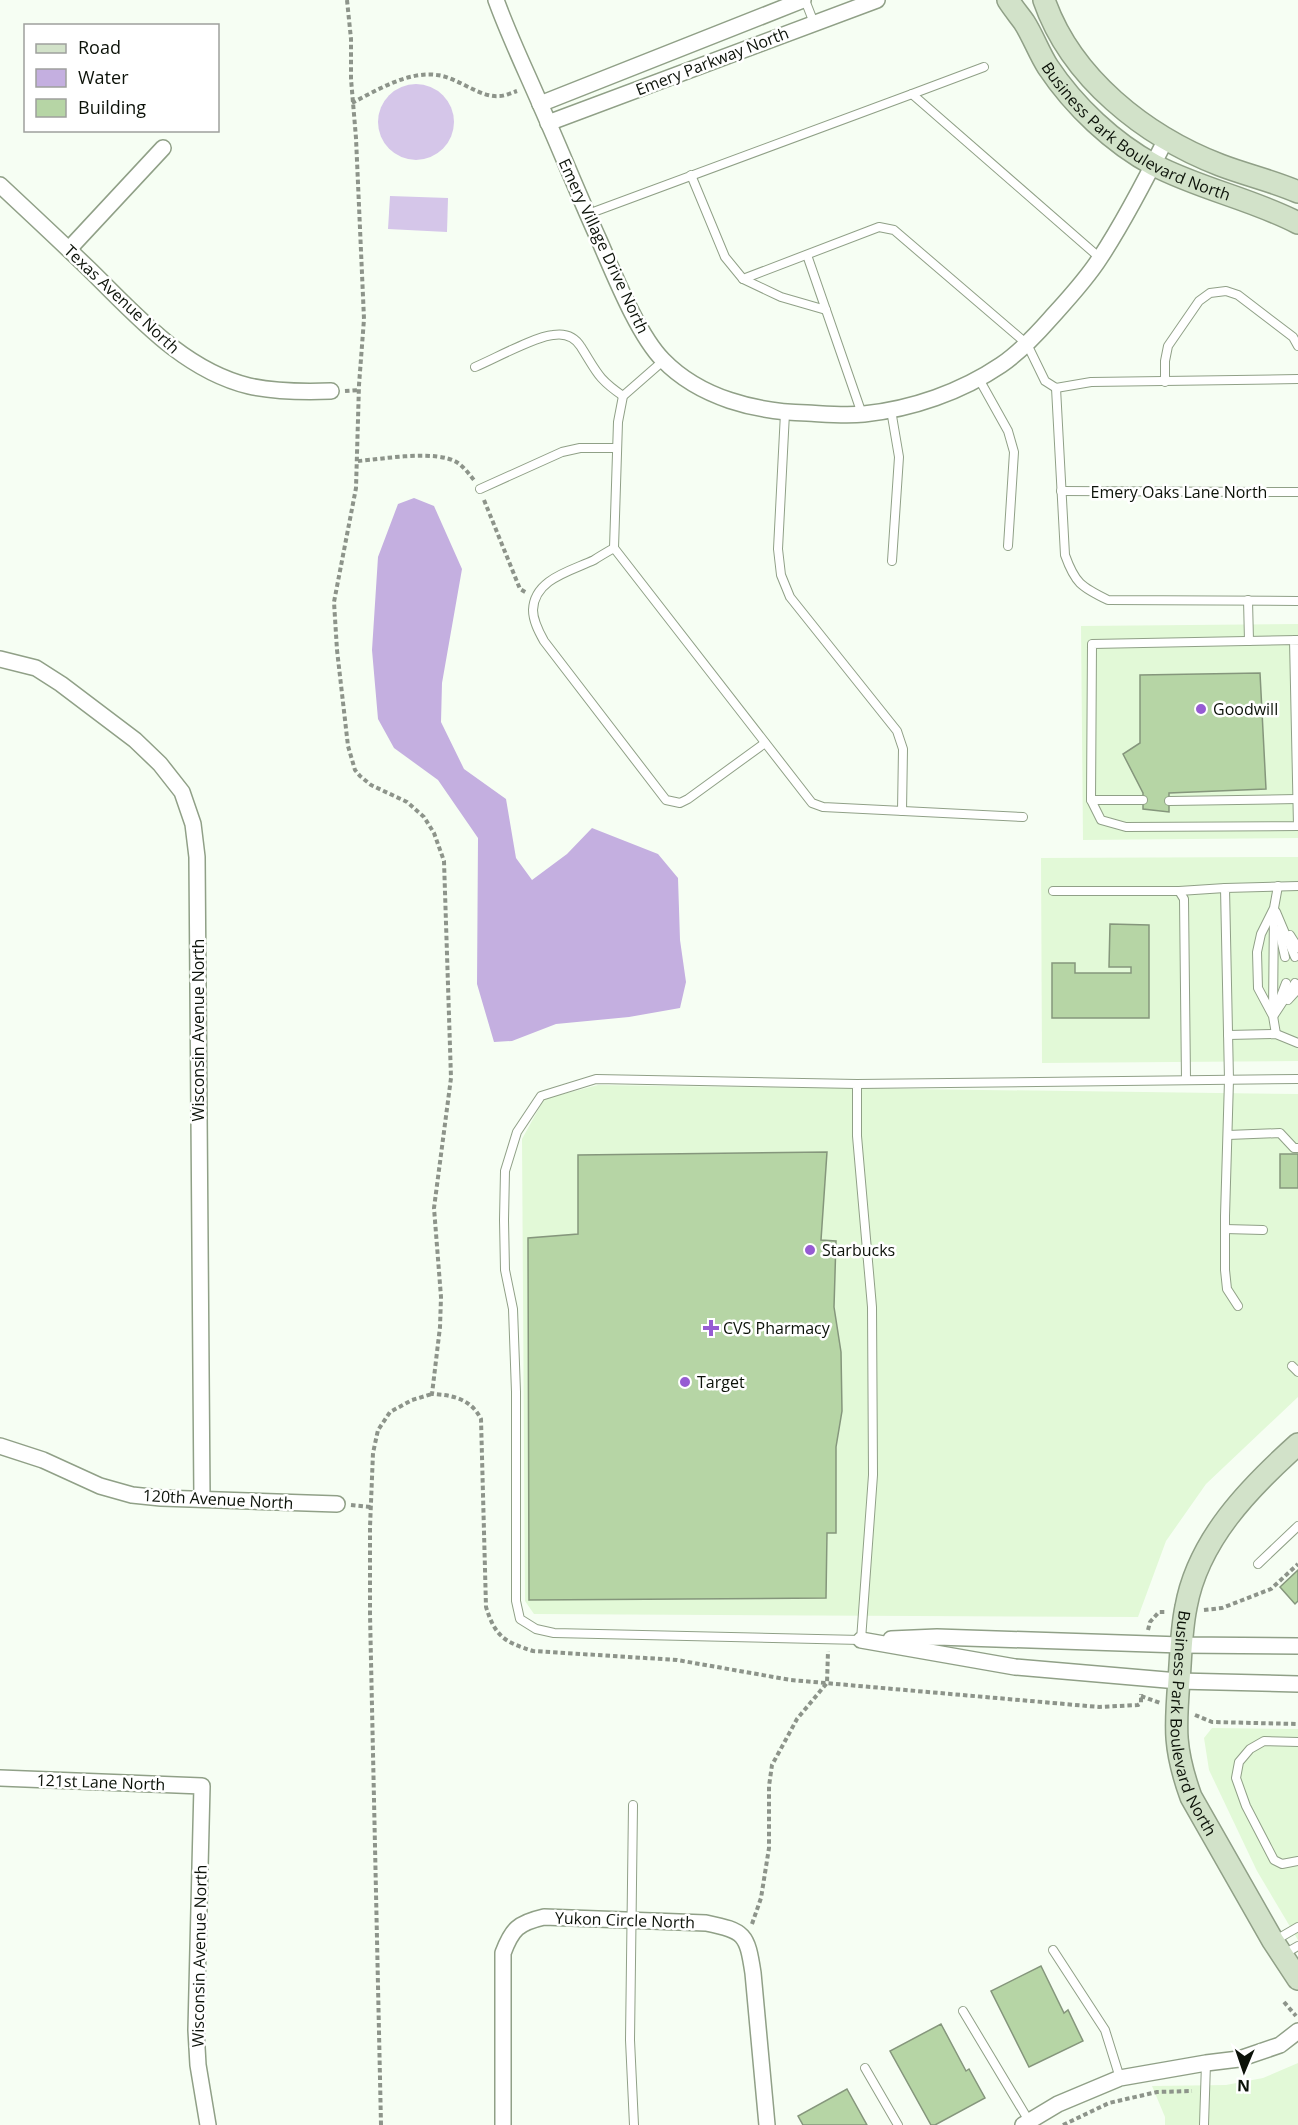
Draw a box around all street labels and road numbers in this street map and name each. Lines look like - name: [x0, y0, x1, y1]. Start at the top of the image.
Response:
- street label: Emery Parkway North: [632, 22, 792, 100]
- street label: Business Park Boulevard North: [1037, 58, 1234, 206]
- street label: Emery Village Drive North: [554, 155, 654, 337]
- street label: Texas Avenue North: [59, 240, 185, 358]
- street label: Emery Oaks Lane North: [1091, 481, 1267, 503]
- street label: Wisconsin Avenue North: [187, 939, 209, 1121]
- street label: 120th Avenue North: [142, 1484, 294, 1514]
- street label: Business Park Boulevard North: [1166, 1609, 1222, 1840]
- street label: 121st Lane North: [36, 1769, 166, 1795]
- street label: Wisconsin Avenue North: [186, 1864, 212, 2048]
- street label: Yukon Circle North: [555, 1907, 695, 1933]

